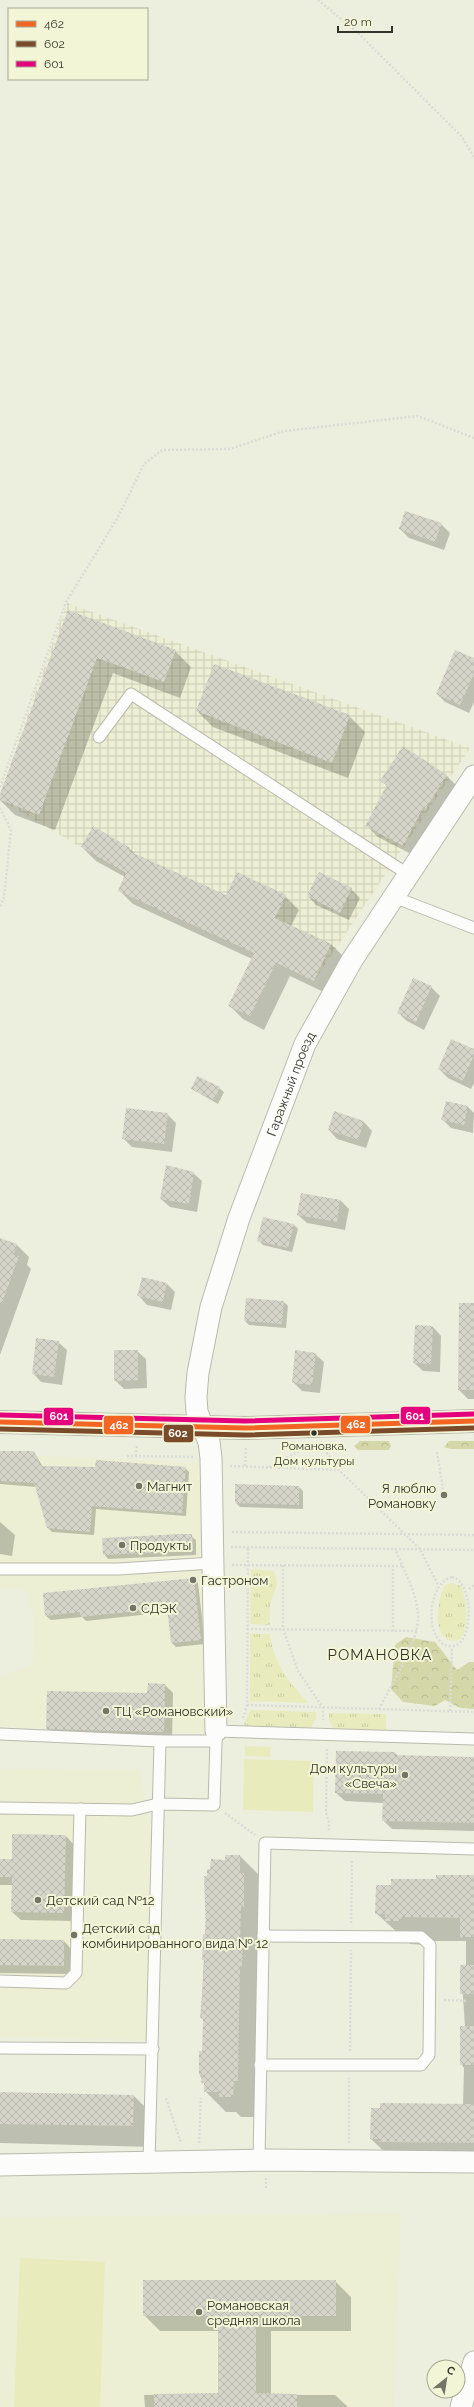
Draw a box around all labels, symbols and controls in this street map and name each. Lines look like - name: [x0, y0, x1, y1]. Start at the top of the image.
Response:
- legend: [8, 8, 148, 80]
- scale bar: [338, 8, 392, 34]
- text: 20 m: [344, 15, 372, 29]
- text: 462: [44, 17, 64, 31]
- text: 602: [44, 37, 65, 51]
- text: 601: [44, 57, 64, 71]
- street label: Гаражный проезд: [263, 1028, 318, 1138]
- line badge: 601: [400, 1406, 431, 1425]
- line badge: 601: [43, 1407, 74, 1426]
- text: 601: [50, 1410, 69, 1423]
- text: 601: [406, 1410, 425, 1423]
- line badge: 462: [103, 1415, 134, 1435]
- line badge: 462: [340, 1415, 371, 1434]
- text: 462: [346, 1418, 366, 1431]
- text: 462: [109, 1419, 129, 1432]
- line badge: 602: [163, 1424, 194, 1443]
- text: 602: [168, 1427, 188, 1440]
- marker: Романовка, Дом культуры: [309, 1428, 319, 1438]
- place label: Романовка, Дом культуры: [274, 1439, 354, 1468]
- place label: Магнит: [147, 1479, 192, 1494]
- marker: Магнит: [134, 1481, 144, 1491]
- place label: Я люблю Романовку: [368, 1481, 436, 1511]
- marker: Я люблю Романовку: [439, 1490, 449, 1500]
- place label: Продукты: [130, 1538, 191, 1553]
- marker: Продукты: [117, 1540, 127, 1550]
- place label: Гастроном: [201, 1573, 268, 1588]
- marker: Гастроном: [188, 1575, 198, 1585]
- place label: СДЭК: [141, 1601, 177, 1616]
- marker: СДЭК: [128, 1603, 138, 1613]
- district label: РОМАНОВКА: [328, 1646, 432, 1664]
- place label: ТЦ «Романовский»: [114, 1704, 233, 1719]
- marker: ТЦ «Романовский»: [101, 1706, 111, 1716]
- place label: Дом культуры «Свеча»: [309, 1761, 397, 1791]
- marker: Дом культуры «Свеча»: [400, 1770, 410, 1780]
- place label: Детский сад №12: [46, 1893, 155, 1908]
- marker: Детский сад №12: [33, 1895, 43, 1905]
- place label: Детский сад комбинированного вида № 12: [82, 1921, 269, 1951]
- marker: Детский сад комбинированного вида № 12: [69, 1930, 79, 1940]
- place label: Романовская средняя школа: [207, 2298, 301, 2328]
- marker: Романовская средняя школа: [194, 2307, 204, 2317]
- north arrow: [426, 2359, 466, 2399]
- text: С: [444, 2363, 458, 2379]

